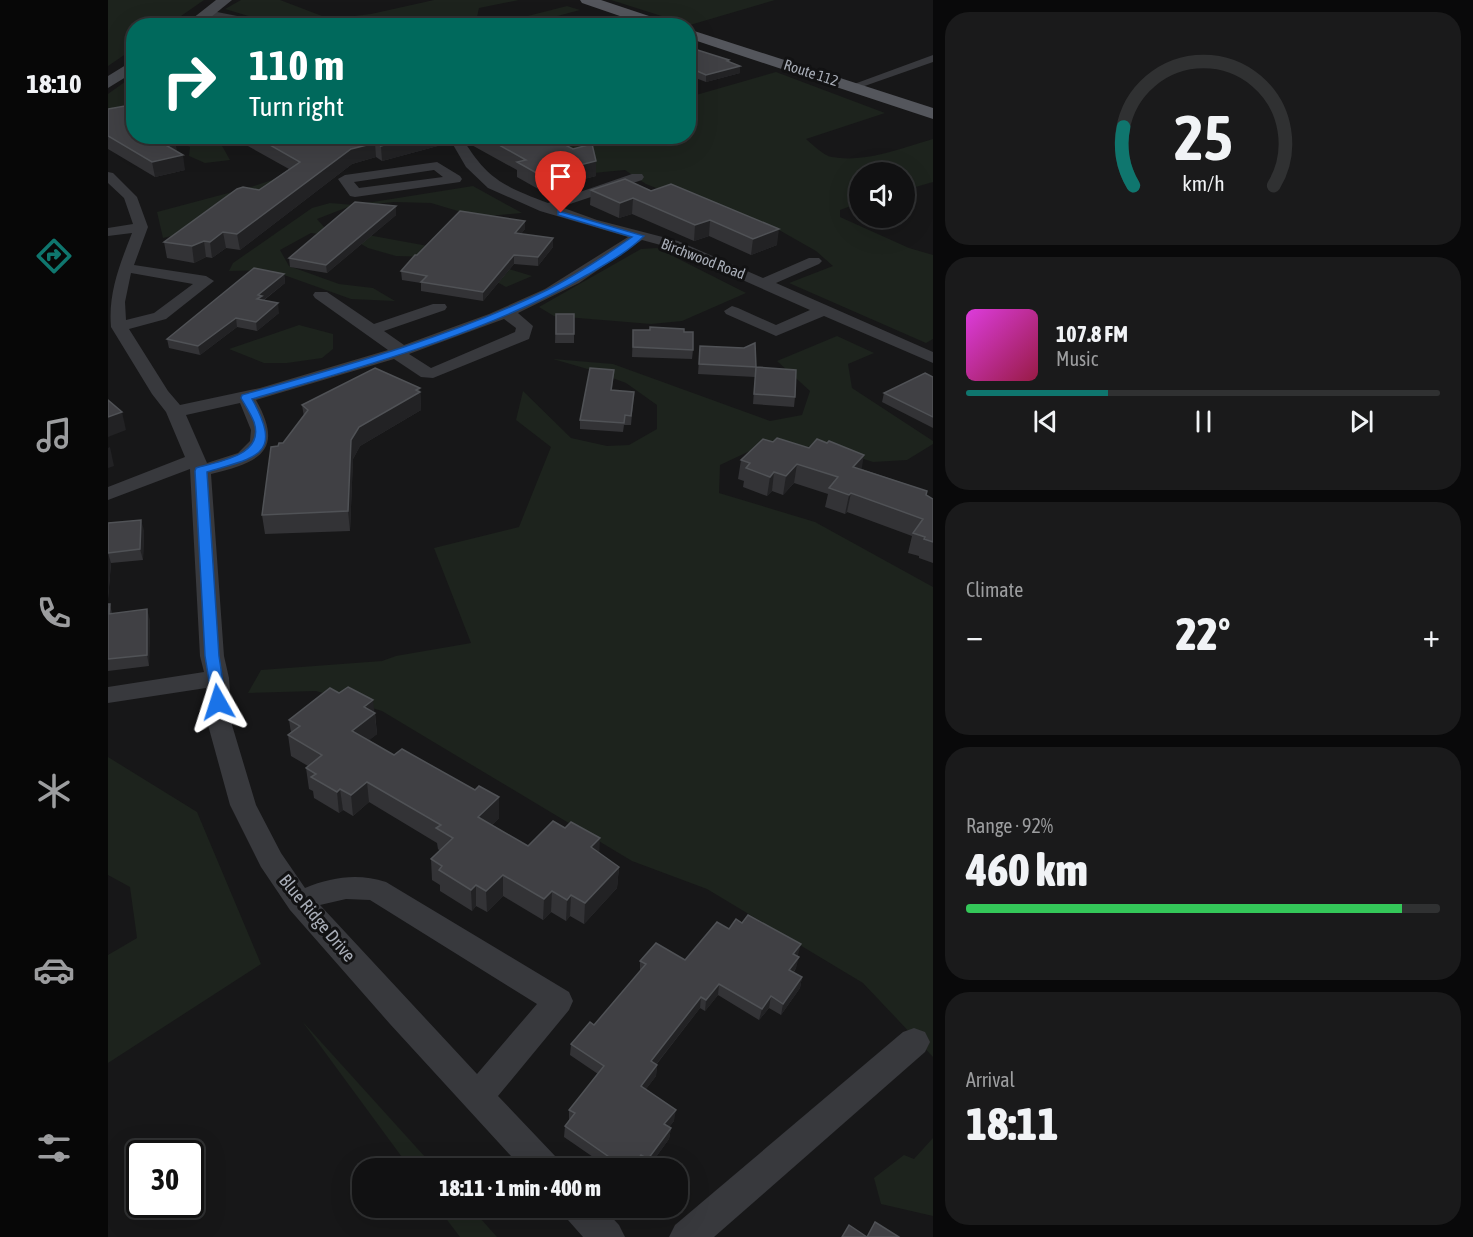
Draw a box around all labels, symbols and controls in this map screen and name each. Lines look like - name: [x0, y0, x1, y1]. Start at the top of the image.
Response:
- text: 110 m: [249, 41, 344, 89]
- icon: right: [150, 42, 228, 120]
- street label: Route 112: [782, 56, 840, 89]
- text: 18:10: [26, 68, 82, 99]
- text: Turn right: [249, 91, 344, 122]
- text: 25: [1174, 102, 1232, 173]
- pin: [535, 151, 586, 213]
- icon: arrive: [544, 160, 577, 193]
- map controls: [849, 162, 915, 228]
- button: sound: [849, 162, 915, 228]
- text: km/h: [1182, 171, 1224, 196]
- icon: directions: [33, 235, 75, 277]
- street label: Birchwood Road: [659, 235, 748, 282]
- text: 107.8 FM: [1056, 321, 1128, 347]
- text: Music: [1056, 347, 1098, 370]
- icon: previous: [1029, 405, 1062, 438]
- icon: pause: [1187, 405, 1220, 438]
- icon: next: [1345, 405, 1378, 438]
- icon: music: [33, 414, 75, 456]
- text: Climate: [966, 578, 1023, 601]
- icon: phone: [33, 592, 75, 634]
- text: 22°: [1176, 608, 1230, 660]
- text: −: [966, 616, 983, 654]
- text: +: [1423, 616, 1440, 654]
- position arrow: [186, 670, 250, 734]
- icon: climate: [33, 770, 75, 812]
- text: Range · 92%: [966, 814, 1053, 837]
- text: 460 km: [966, 844, 1088, 896]
- street label: Blue Ridge Drive: [275, 870, 360, 966]
- icon: car: [33, 949, 75, 991]
- text: Arrival: [966, 1068, 1015, 1091]
- text: 18:11: [966, 1098, 1059, 1150]
- icon: filters: [33, 1127, 75, 1169]
- speed limit sign: 30: [126, 1140, 204, 1218]
- text: 18:11 · 1 min · 400 m: [439, 1175, 601, 1201]

